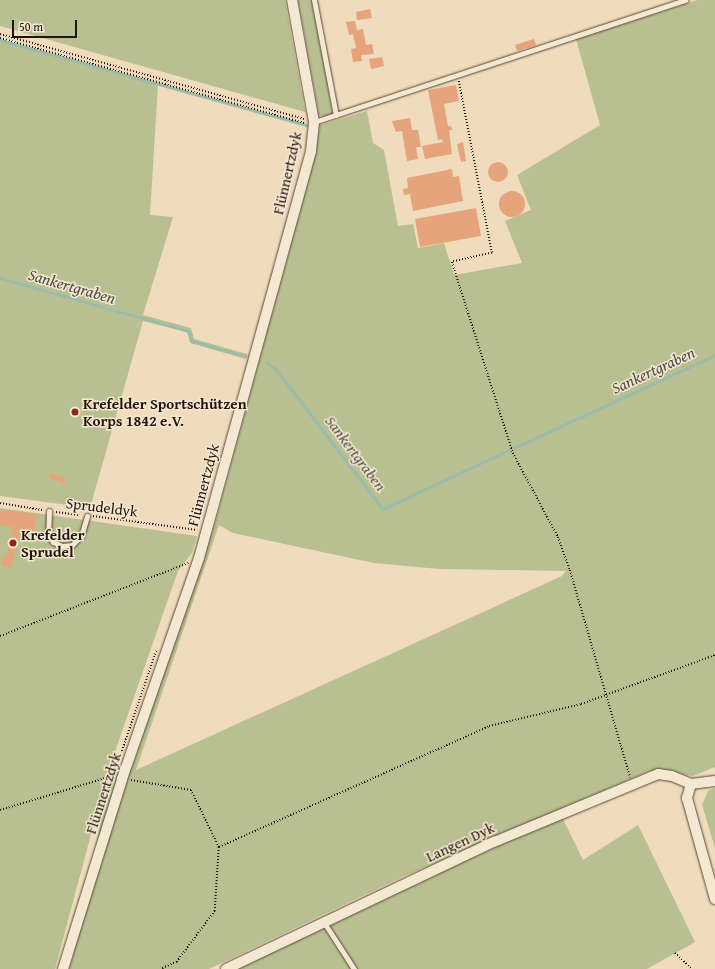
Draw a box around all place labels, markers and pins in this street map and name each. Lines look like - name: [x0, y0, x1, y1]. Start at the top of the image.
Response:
- place label: Krefelder Sportschützen Korps 1842 e.V.: [83, 394, 247, 429]
- marker: Krefelder Sportschützen Korps 1842 e.V.: [70, 407, 80, 417]
- place label: Krefelder Sprudel: [21, 525, 85, 560]
- marker: Krefelder Sprudel: [8, 538, 18, 548]

